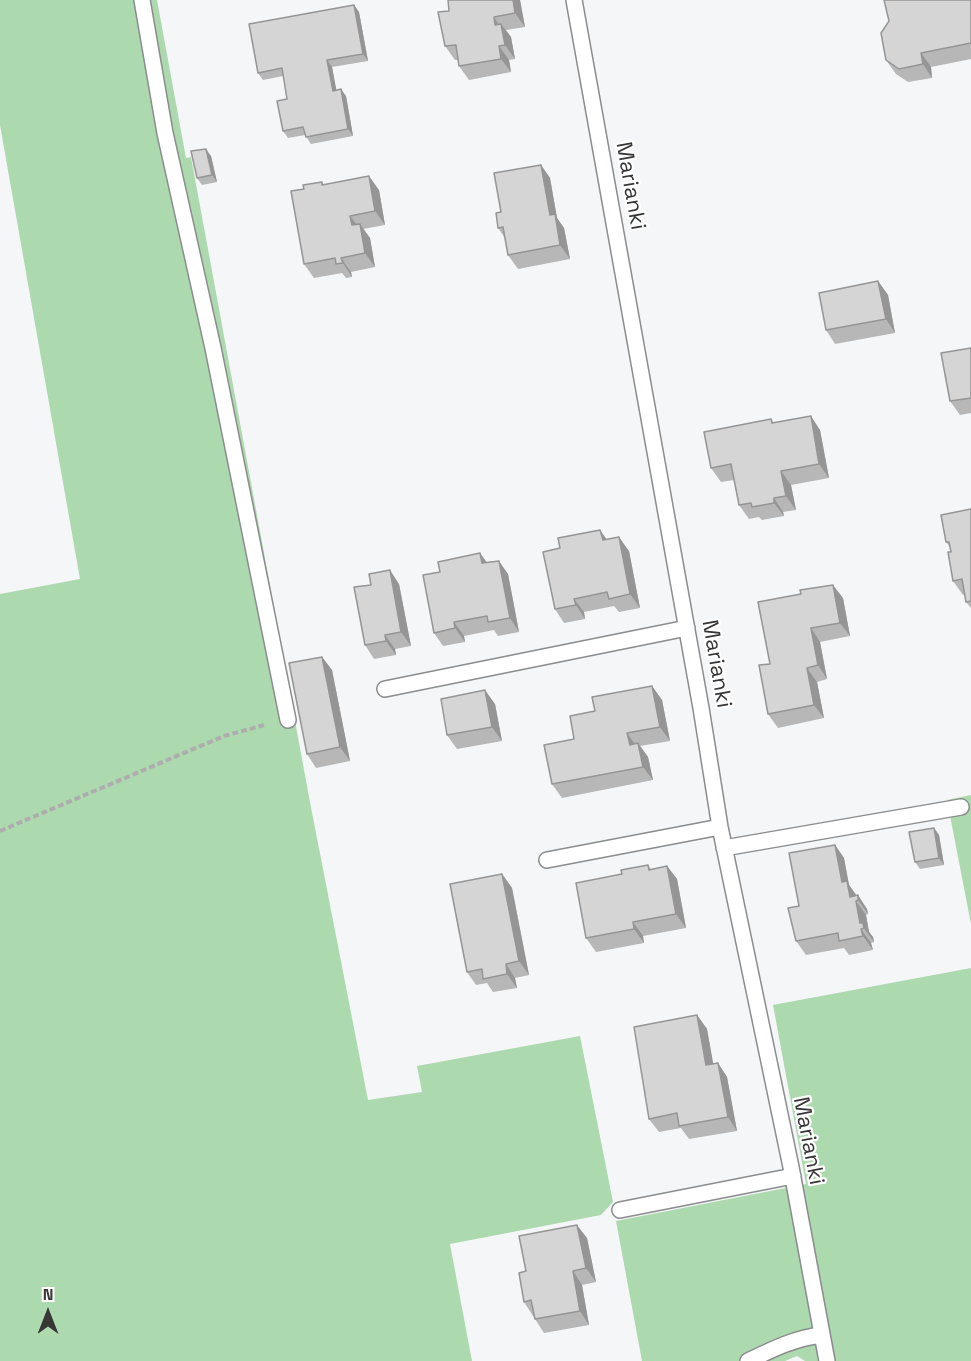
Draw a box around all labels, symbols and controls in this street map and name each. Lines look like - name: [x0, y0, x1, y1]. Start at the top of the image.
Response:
- street label: Marianki: [609, 140, 651, 232]
- street label: Marianki: [695, 618, 737, 710]
- street label: Marianki: [787, 1095, 829, 1187]
- north arrow: [18, 1283, 78, 1343]
- text: N: [43, 1284, 53, 1305]

